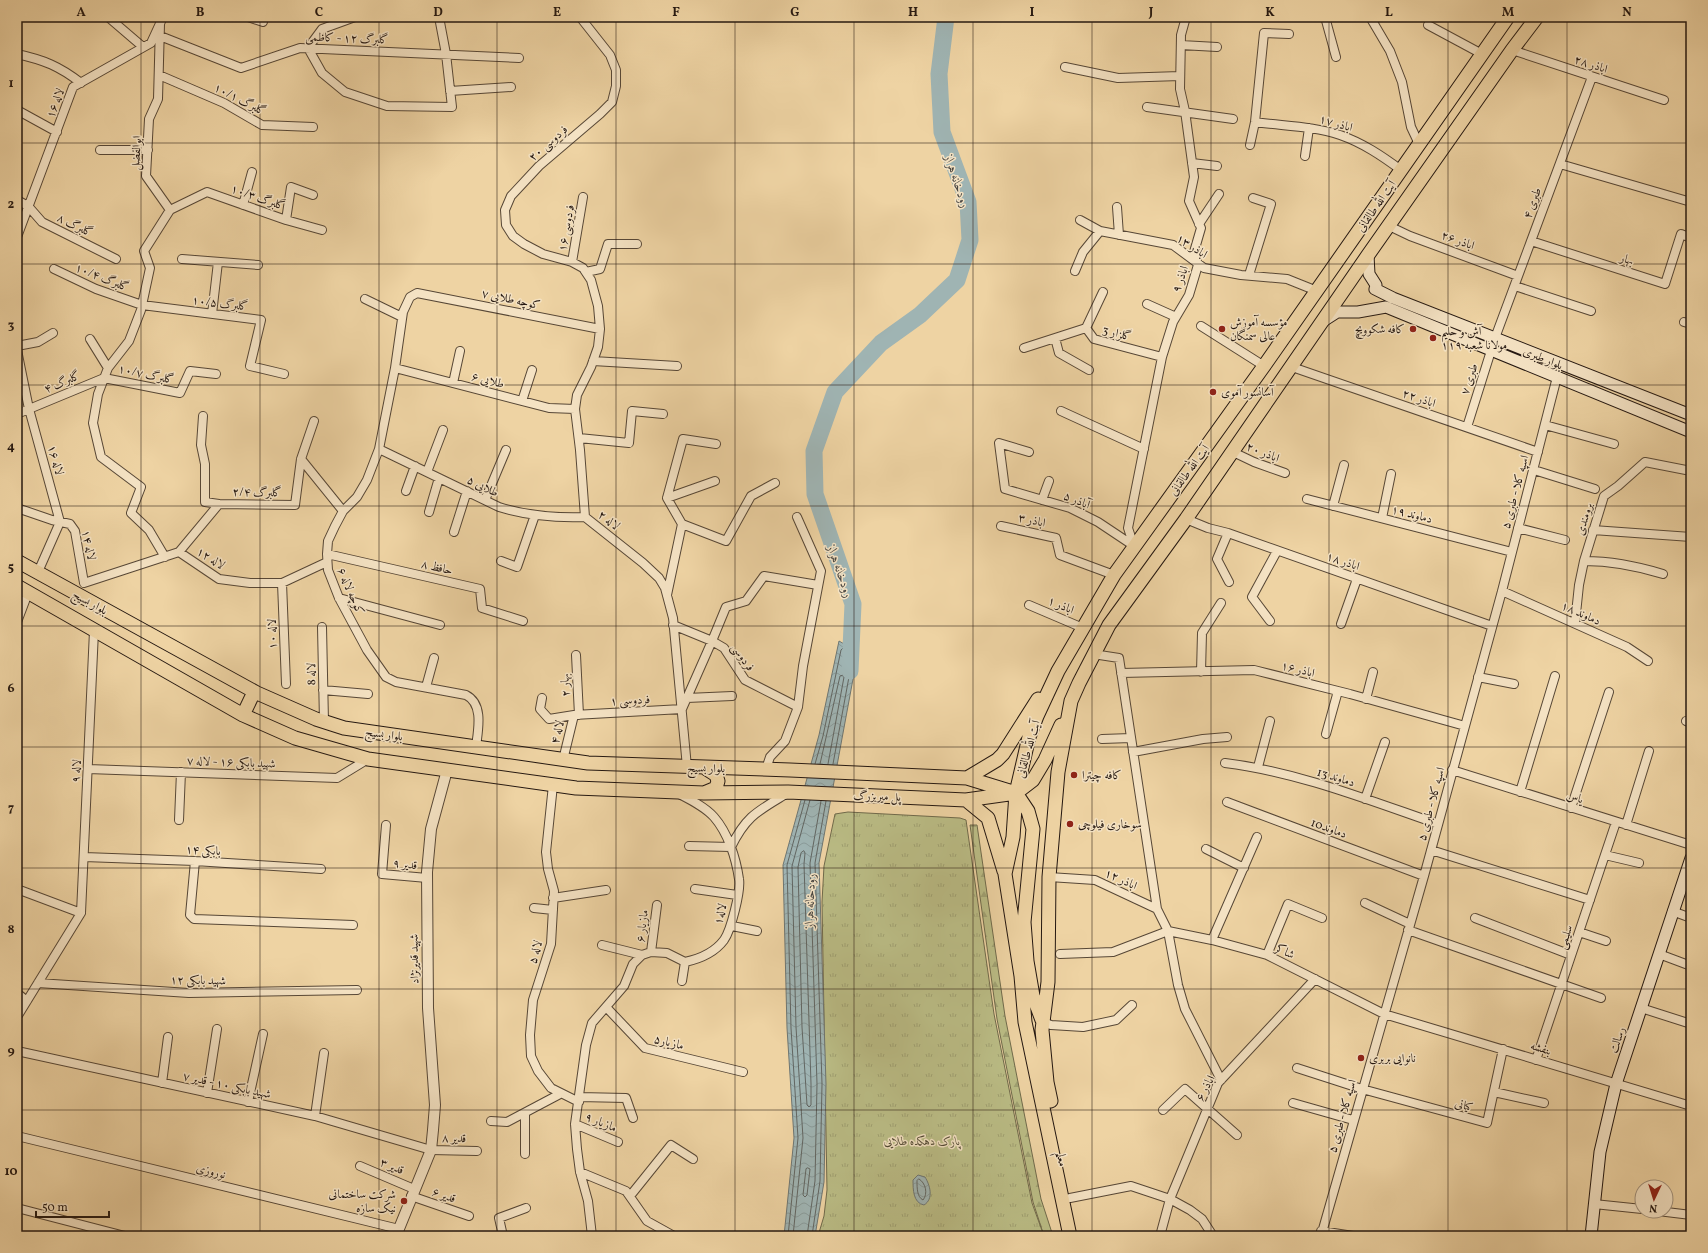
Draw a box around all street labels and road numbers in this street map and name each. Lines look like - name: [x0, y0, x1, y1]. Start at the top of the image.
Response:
- street label: گلبرگ ۱۲ - کاظمی: [305, 29, 389, 48]
- street label: اباذر ۲۸: [1572, 52, 1610, 78]
- street label: گلبرگ ۱۰/۱: [211, 79, 269, 120]
- street label: لاله ۱۶: [43, 86, 69, 121]
- street label: اباذر ۱۷: [1317, 112, 1355, 136]
- street label: فردوسی ۲۰: [526, 122, 572, 165]
- street label: ابوالفضل: [128, 135, 146, 171]
- street label: آیت الله طالقانی: [1351, 175, 1401, 235]
- street label: گلبرگ ۱۰/۳: [228, 180, 287, 215]
- street label: طبری ۴: [1520, 185, 1546, 221]
- street label: فردوسی ۱۶: [555, 204, 579, 253]
- street label: گلبرگ ۸: [54, 209, 96, 241]
- street label: اباذر ۲۶: [1439, 228, 1477, 254]
- street label: اباذر ۱۳: [1173, 231, 1211, 263]
- street label: بهار: [1617, 250, 1636, 270]
- street label: گلبرگ ۱۰/۴: [72, 259, 131, 296]
- street label: اباذر ۹: [1169, 263, 1193, 295]
- street label: کوچه طلایی ۷: [480, 286, 542, 314]
- street label: گلبرگ ۱۰/۵: [191, 292, 249, 315]
- street label: گلزار 3: [1100, 321, 1133, 345]
- street label: بلوار طبری: [1520, 344, 1565, 374]
- street label: گلبرگ ۱۰/۷: [117, 360, 175, 389]
- street label: طبری ۷: [1457, 361, 1483, 397]
- street label: گلبرگ ۴: [41, 367, 83, 398]
- street label: طلایی ۶: [470, 369, 506, 393]
- street label: اباذر ۲۲: [1400, 386, 1438, 412]
- street label: آیت الله طالقانی: [1163, 439, 1215, 499]
- street label: اباذر ۲۰: [1244, 439, 1282, 467]
- street label: لاله ۱۶: [43, 443, 67, 478]
- street label: اسپه کلا - طبری ۵: [1498, 453, 1534, 531]
- street label: طلایی ۵: [464, 472, 501, 501]
- street label: گلبرگ ۲/۴: [232, 484, 282, 501]
- street label: آباذر ۵: [1061, 487, 1094, 514]
- street label: برومندی: [1572, 501, 1597, 537]
- street label: دماوند ۱۹: [1389, 502, 1434, 528]
- street label: لاله ۲: [594, 507, 623, 535]
- street label: اباذر ۳: [1017, 510, 1047, 532]
- street label: لاله ۱۴: [77, 529, 99, 562]
- street label: لاله ۱۲: [193, 544, 228, 574]
- street label: اباذر ۱۸: [1324, 549, 1362, 575]
- street label: حافظ ۸: [419, 557, 454, 579]
- street label: کوچه لاله ۶: [333, 565, 368, 618]
- street label: بلوار بسیج: [68, 587, 110, 621]
- street label: اباذر ۱: [1045, 593, 1077, 619]
- street label: دماوند ۱۸: [1558, 598, 1603, 630]
- street label: لاله ۱۰: [264, 618, 282, 650]
- street label: فردوسی: [727, 640, 758, 675]
- street label: اباذر ۱۶: [1279, 658, 1317, 682]
- street label: لاله 8: [304, 662, 320, 686]
- street label: بهار ۲: [557, 673, 575, 697]
- street label: فردوسی ۱: [610, 692, 651, 710]
- street label: آیت الله طالقانی: [1010, 716, 1045, 780]
- street label: لاله ۴: [547, 718, 569, 746]
- street label: بلوار بسیج: [364, 724, 404, 748]
- street label: شهید بابکی ۱۶ - لاله ۷: [186, 753, 276, 773]
- street label: لاله ۹: [68, 758, 86, 783]
- street label: بلوار بسیج: [687, 761, 725, 779]
- street label: دماوند 13: [1315, 765, 1357, 791]
- street label: اسپه کلا - طبری ۵: [1414, 765, 1450, 843]
- street label: پل میربزرگ: [853, 788, 902, 806]
- street label: یاس: [1564, 788, 1586, 808]
- street label: دماوند10: [1308, 815, 1349, 843]
- street label: بابکی ۱۴: [185, 842, 221, 860]
- street label: قدیر ۹: [392, 856, 418, 874]
- street label: اباذر ۱۲: [1102, 865, 1140, 895]
- street label: لاله۱: [711, 902, 731, 927]
- street label: مازیار ۶: [633, 909, 653, 943]
- street label: سلیمی: [1555, 923, 1577, 952]
- street label: شهید قدیرنژاد: [407, 934, 423, 984]
- street label: لاله ۵: [525, 938, 547, 966]
- street label: شاکر: [1270, 940, 1297, 963]
- street label: شهید بابکی ۱۲: [170, 973, 226, 989]
- street label: رسالت: [1606, 1025, 1630, 1056]
- street label: مازیار۵: [652, 1032, 685, 1054]
- street label: بنفشه: [1528, 1038, 1553, 1060]
- street label: شهید بابکی ۱۰ - قدیر ۷: [181, 1069, 272, 1103]
- street label: اباذر ۶: [1192, 1072, 1220, 1104]
- street label: اسپه کلا - طبری ۵: [1325, 1077, 1361, 1155]
- street label: کیانی: [1453, 1096, 1475, 1116]
- street label: مازیار ۹: [582, 1109, 619, 1137]
- street label: قدیر ۸: [442, 1131, 466, 1147]
- street label: معلم: [1049, 1150, 1070, 1169]
- street label: قدیر ۳: [377, 1155, 406, 1179]
- street label: نوروزی: [194, 1161, 227, 1183]
- street label: قدیر ۶: [430, 1184, 458, 1207]

